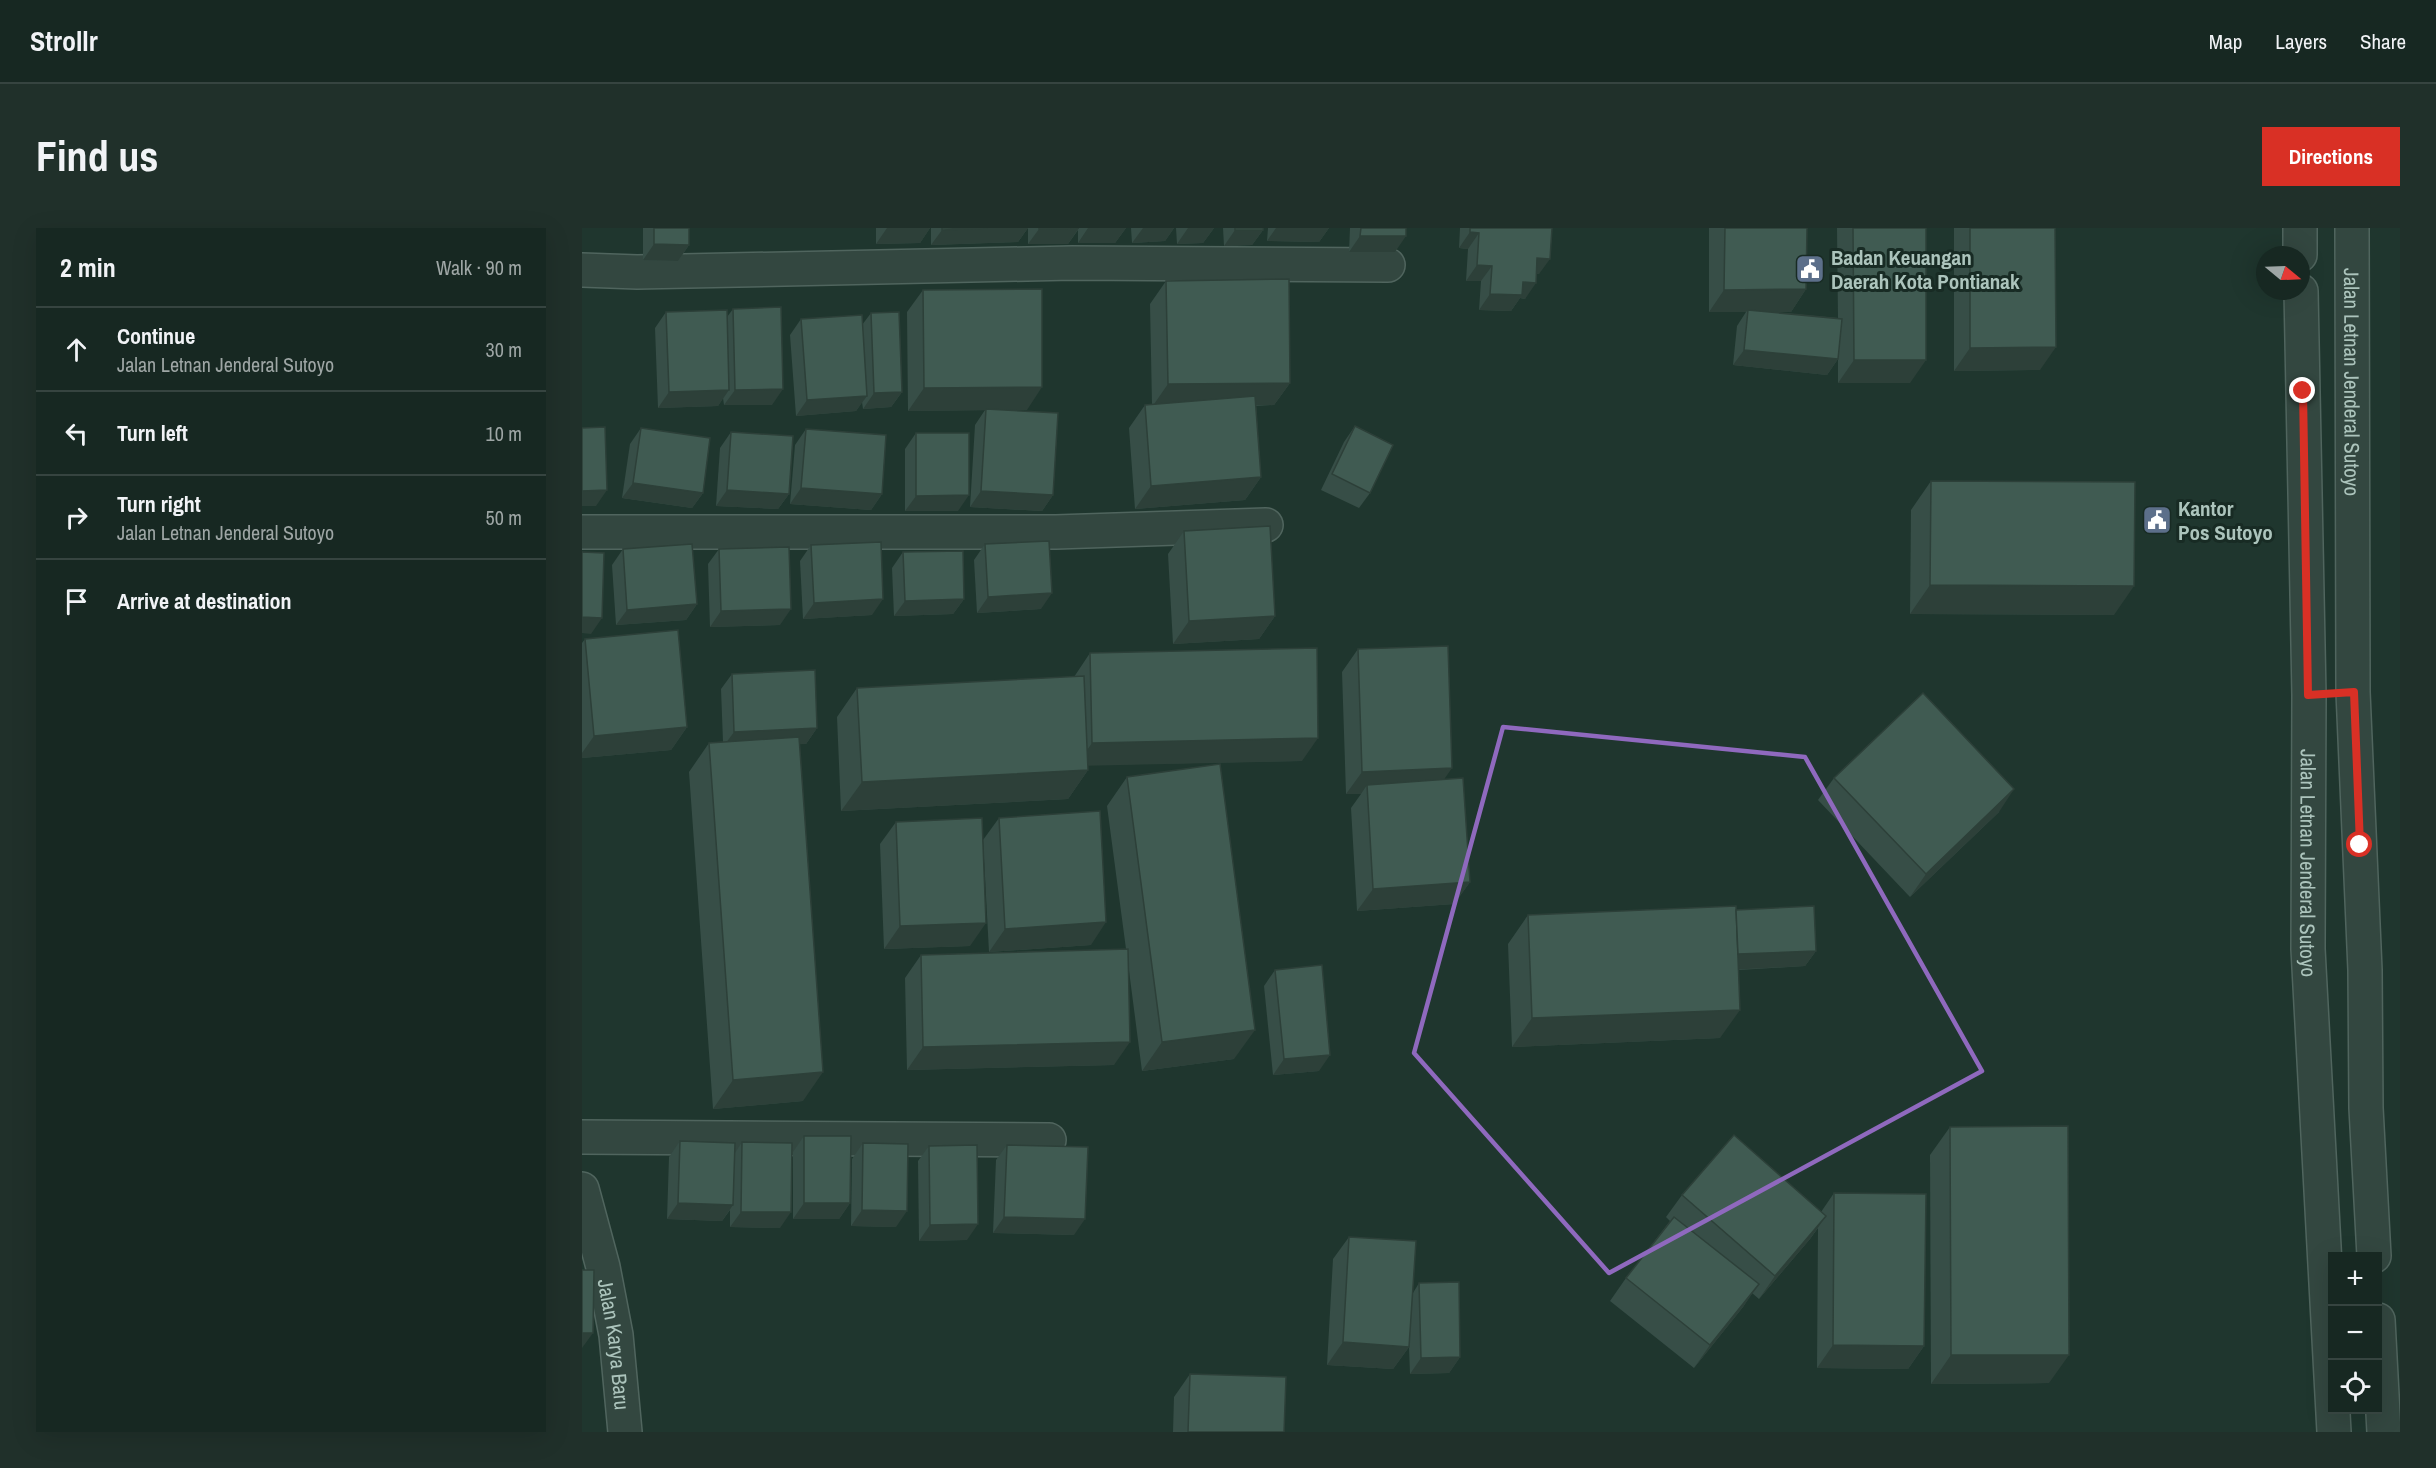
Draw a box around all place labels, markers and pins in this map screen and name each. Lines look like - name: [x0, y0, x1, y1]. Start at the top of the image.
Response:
- place label: Badan Keuangan Daerah Kota Pontianak: [1831, 243, 2020, 296]
- public building icon: Badan Keuangan Daerah Kota Pontianak: [1794, 253, 1826, 285]
- place label: Kantor Pos Sutoyo: [2178, 494, 2273, 547]
- public building icon: Kantor Pos Sutoyo: [2141, 504, 2173, 536]

